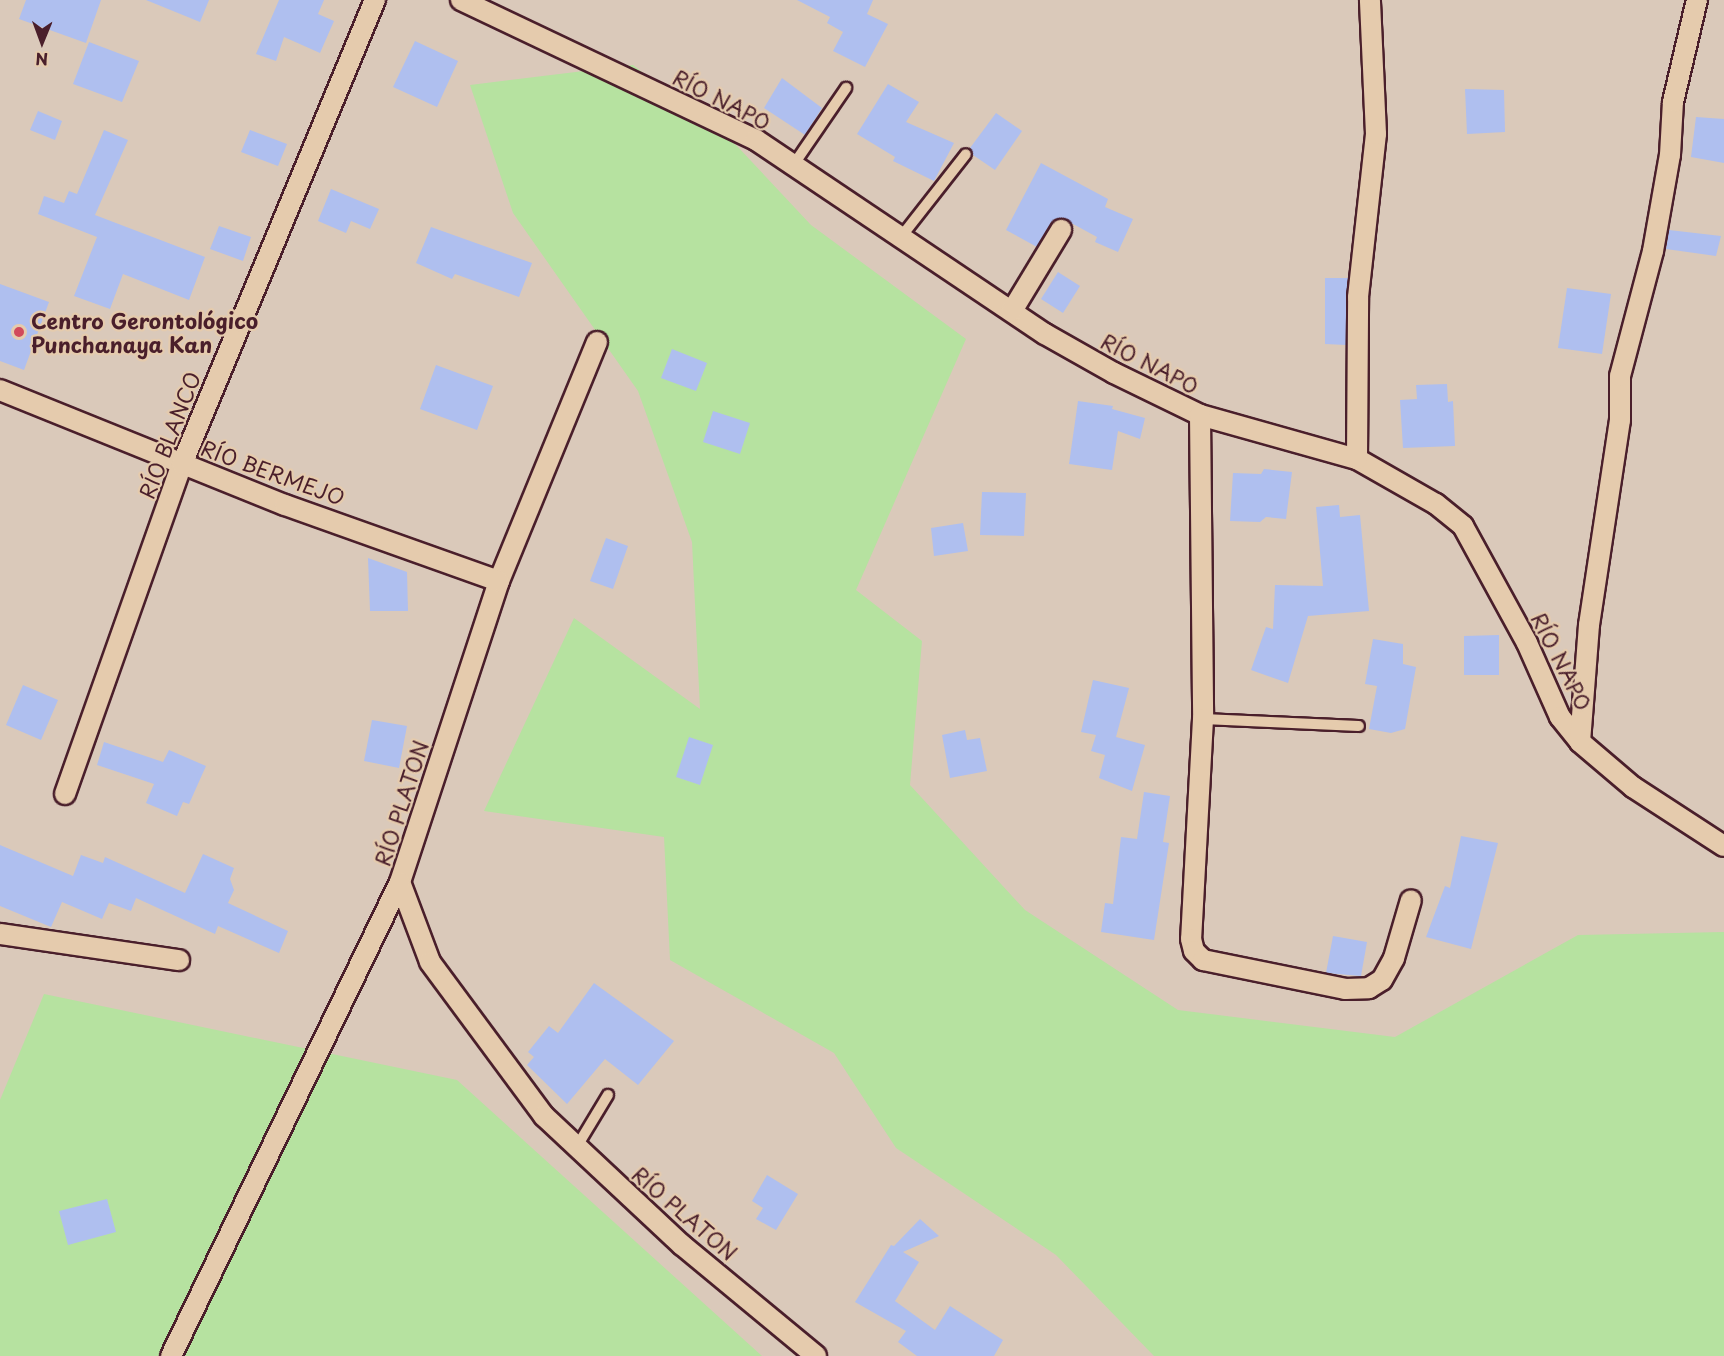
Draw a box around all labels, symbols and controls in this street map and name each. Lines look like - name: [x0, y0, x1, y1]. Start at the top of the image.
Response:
- north arrow: [12, 12, 72, 72]
- text: N: [35, 48, 48, 72]
- street label: RÍO NAPO: [668, 63, 776, 135]
- place label: Centro Gerontológico Punchanaya Kan: [31, 307, 259, 357]
- marker: Centro Gerontológico Punchanaya Kan: [12, 325, 26, 339]
- street label: RÍO NAPO: [1096, 327, 1204, 399]
- street label: RÍO BLANCO: [133, 367, 205, 503]
- street label: RÍO BERMEJO: [198, 434, 348, 510]
- street label: RÍO NAPO: [1526, 607, 1598, 715]
- street label: RÍO PLATON: [369, 736, 433, 870]
- street label: RÍO PLATON: [627, 1160, 743, 1266]

